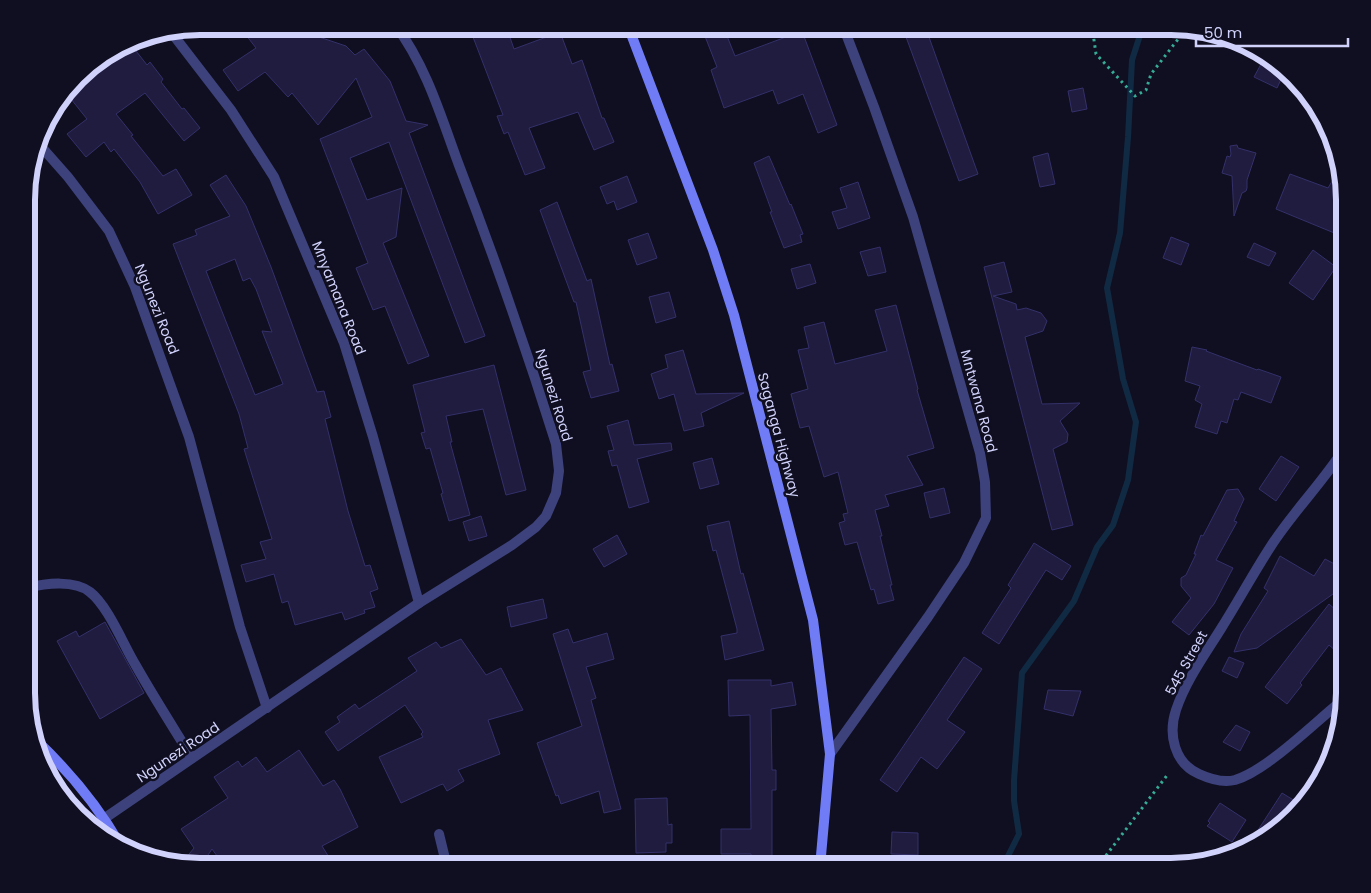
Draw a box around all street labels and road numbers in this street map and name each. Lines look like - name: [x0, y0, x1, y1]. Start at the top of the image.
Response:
- street label: Mnyamana Road: [307, 238, 371, 358]
- street label: Ngunezi Road: [130, 261, 184, 357]
- street label: Ngunezi Road: [530, 346, 578, 444]
- street label: Mntwana Road: [956, 347, 1002, 455]
- street label: Saganga Highway: [753, 370, 805, 500]
- street label: 545 Street: [1160, 627, 1212, 699]
- street label: Ngunezi Road: [133, 717, 223, 787]

